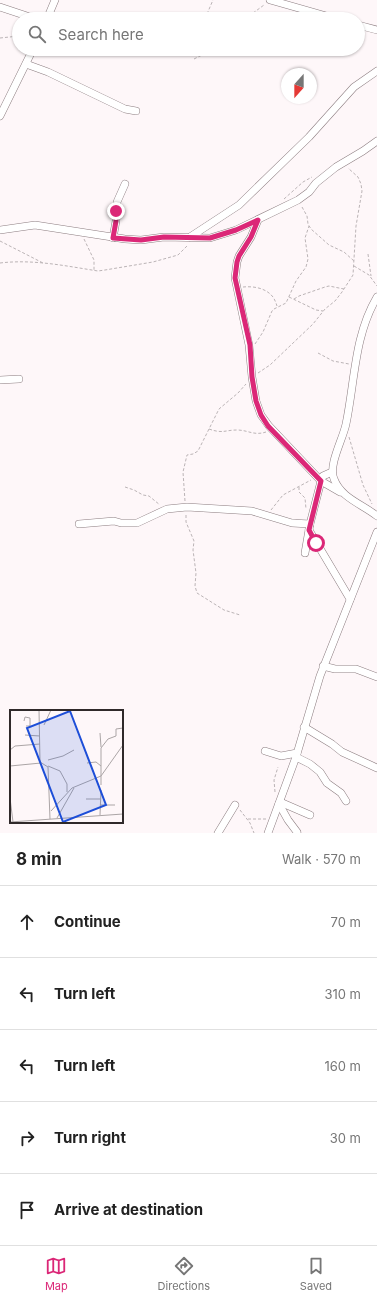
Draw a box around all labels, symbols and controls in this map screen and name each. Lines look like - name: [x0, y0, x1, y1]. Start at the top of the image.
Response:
- search box: [12, 12, 365, 56]
- icon: search: [26, 23, 48, 45]
- text: Search here: [58, 25, 144, 44]
- north arrow: [281, 68, 317, 104]
- route end: [107, 202, 125, 220]
- route start: [307, 534, 325, 552]
- inset map: [10, 710, 123, 823]
- text: 8 min: [16, 849, 62, 869]
- text: Walk · 570 m: [282, 851, 361, 867]
- icon: ahead: [16, 911, 38, 933]
- text: Continue: [54, 912, 121, 931]
- text: 70 m: [331, 914, 361, 930]
- icon: left: [16, 983, 38, 1005]
- text: Turn left: [54, 984, 115, 1003]
- text: 310 m: [324, 986, 361, 1002]
- icon: left: [16, 1055, 38, 1077]
- text: Turn left: [54, 1056, 115, 1075]
- text: 160 m: [324, 1058, 361, 1074]
- icon: right: [16, 1127, 38, 1149]
- text: Turn right: [54, 1128, 126, 1147]
- text: 30 m: [330, 1130, 361, 1146]
- icon: arrive: [16, 1199, 38, 1221]
- text: Arrive at destination: [54, 1200, 203, 1219]
- tab: Map: [45, 1255, 68, 1293]
- tab: Directions: [158, 1255, 210, 1293]
- tab: Saved: [300, 1255, 332, 1293]

